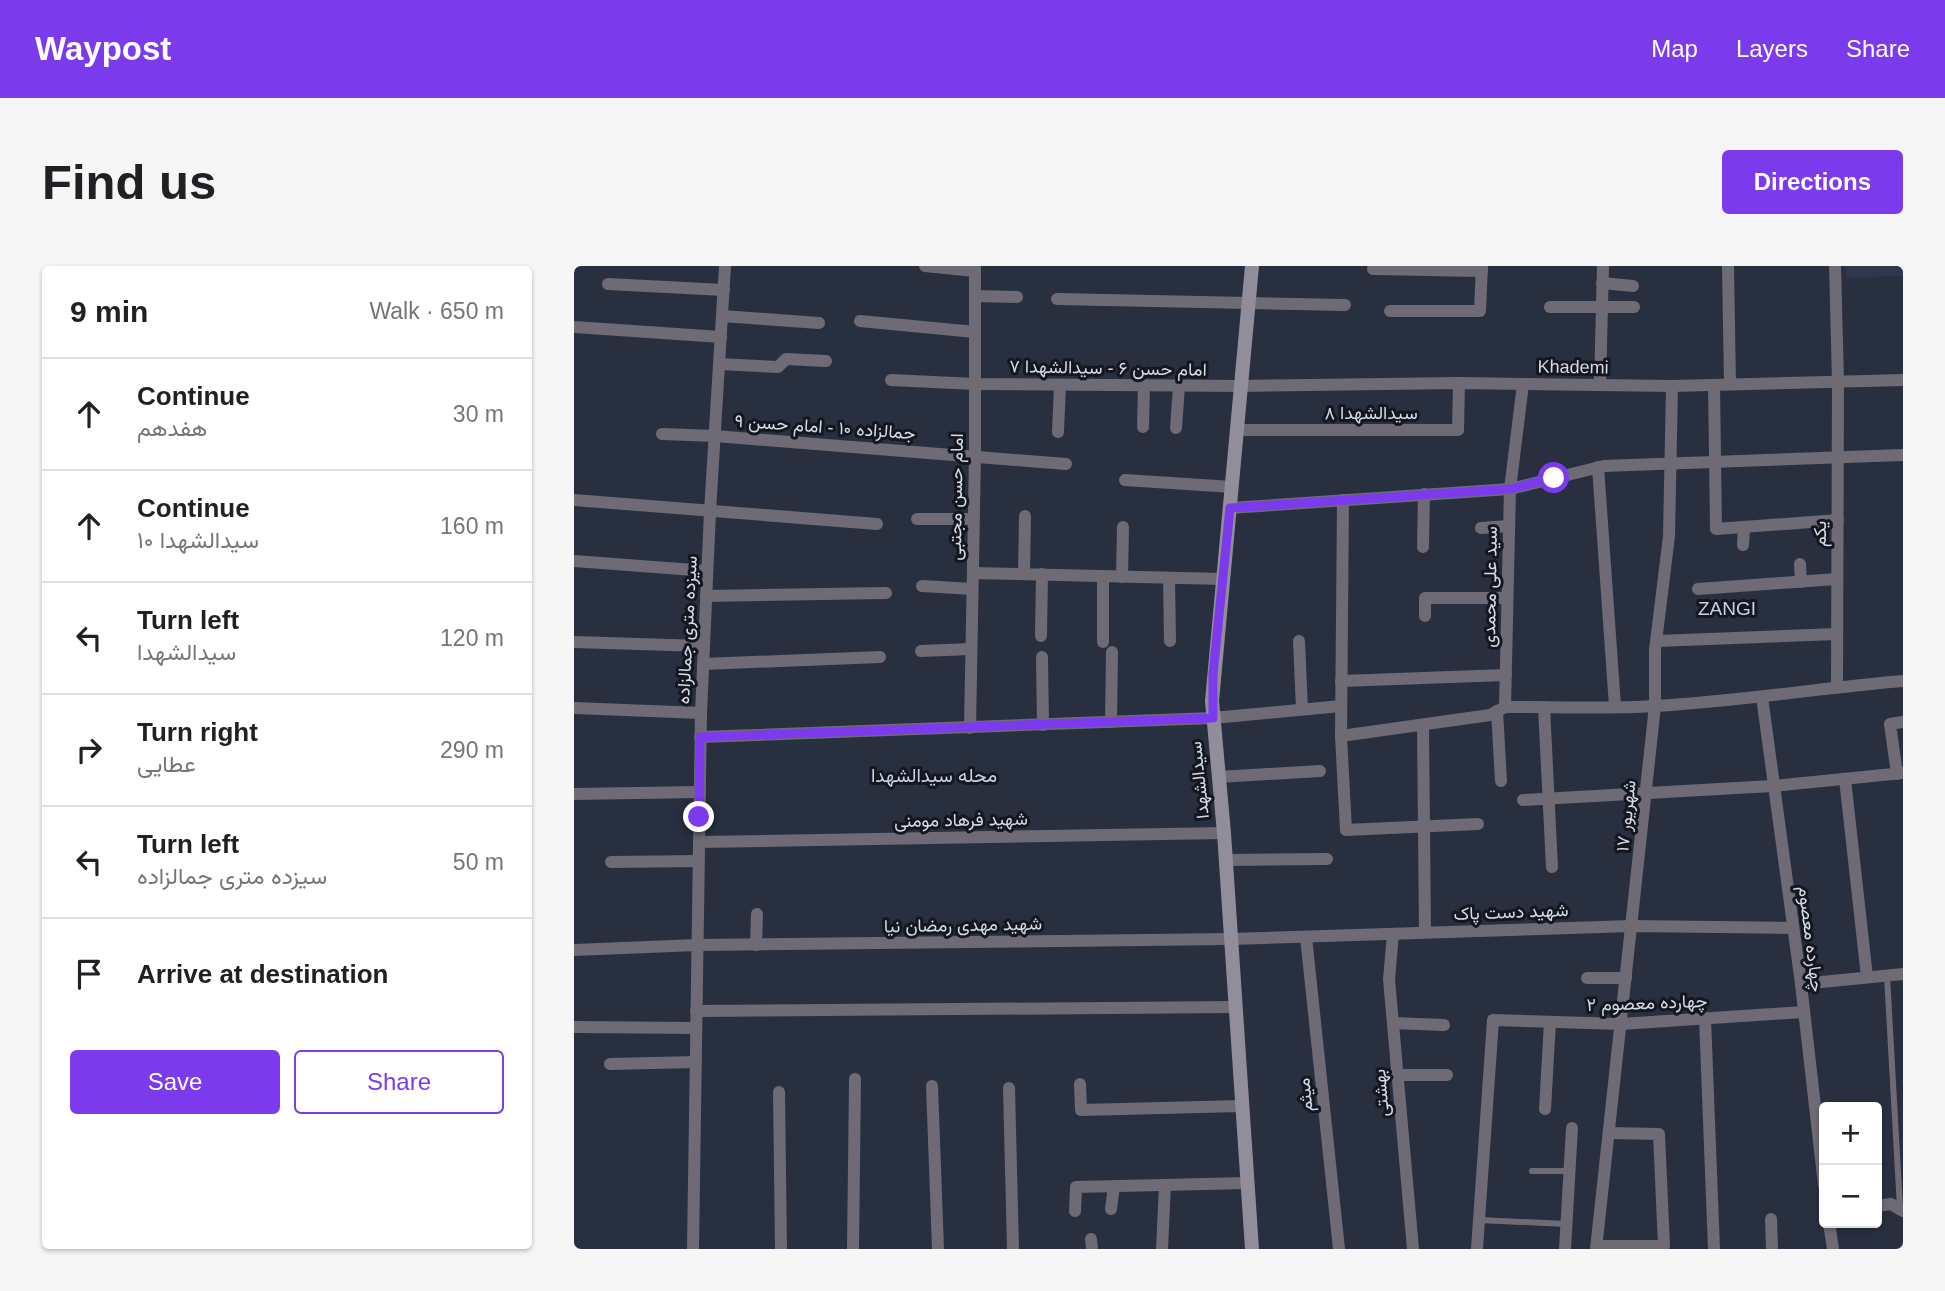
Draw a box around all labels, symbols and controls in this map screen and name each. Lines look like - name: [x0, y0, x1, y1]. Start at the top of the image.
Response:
- text: Waypost: [35, 30, 171, 67]
- text: Map: [1651, 35, 1698, 62]
- text: Layers: [1736, 35, 1808, 62]
- text: Share: [1846, 35, 1910, 62]
- button: Directions: [1722, 150, 1903, 214]
- text: Find us: [42, 155, 216, 209]
- text: 9 min: [70, 295, 148, 328]
- text: Walk · 650 m: [369, 298, 504, 324]
- street label: امام حسن ۶ - سیدالشهدا ۷: [1009, 356, 1207, 382]
- street label: Khademi: [1537, 356, 1609, 378]
- text: Continue: [137, 381, 250, 411]
- icon: ahead: [70, 395, 108, 433]
- text: 30 m: [453, 401, 504, 427]
- street label: سیدالشهدا ۸: [1324, 403, 1418, 424]
- street label: جمالزاده ۱۰ - امام حسن ۹: [734, 411, 916, 445]
- text: هفدهم: [137, 415, 207, 441]
- street label: امام حسن مجتبی: [945, 433, 969, 561]
- route start: [1538, 462, 1569, 493]
- text: Continue: [137, 493, 250, 523]
- icon: ahead: [70, 507, 108, 545]
- text: 160 m: [440, 513, 504, 539]
- street label: یکم: [1810, 521, 1832, 547]
- street label: سید علی محمدی: [1479, 526, 1502, 648]
- text: سیدالشهدا ۱۰: [137, 527, 259, 553]
- street label: سیزده متری جمالزاده: [673, 555, 702, 705]
- district label: ZANGI: [1698, 598, 1756, 619]
- text: Turn left: [137, 605, 239, 635]
- icon: left: [70, 619, 108, 657]
- text: 120 m: [440, 625, 504, 651]
- text: سیدالشهدا: [137, 639, 236, 665]
- text: Turn right: [137, 717, 258, 747]
- icon: right: [70, 731, 108, 769]
- text: 290 m: [440, 737, 504, 763]
- street label: سیدالشهدا: [1185, 740, 1214, 820]
- text: عطایی: [137, 751, 196, 777]
- district label: محله سیدالشهدا: [871, 765, 997, 787]
- street label: ۱۷ شهریور: [1612, 779, 1641, 853]
- route end: [683, 801, 714, 832]
- street label: شهید فرهاد مومنی: [894, 809, 1028, 832]
- text: Turn left: [137, 829, 239, 859]
- icon: left: [70, 843, 108, 881]
- text: 50 m: [453, 849, 504, 875]
- text: سیزده متری جمالزاده: [137, 863, 327, 889]
- street label: چهارده معصوم: [1793, 885, 1827, 993]
- street label: شهید دست پاک: [1453, 900, 1569, 926]
- street label: شهید مهدی رمضان نیا: [884, 914, 1042, 937]
- icon: arrive: [70, 955, 108, 993]
- text: Arrive at destination: [137, 959, 388, 989]
- street label: چهارده معصوم ۲: [1586, 991, 1708, 1017]
- button: Save: [70, 1050, 280, 1114]
- button: Share: [294, 1050, 504, 1114]
- street label: بهشتی: [1369, 1068, 1394, 1118]
- street label: میثم: [1293, 1077, 1319, 1113]
- map controls: [1819, 1102, 1882, 1228]
- button: +: [1819, 1102, 1882, 1165]
- button: −: [1819, 1165, 1882, 1228]

